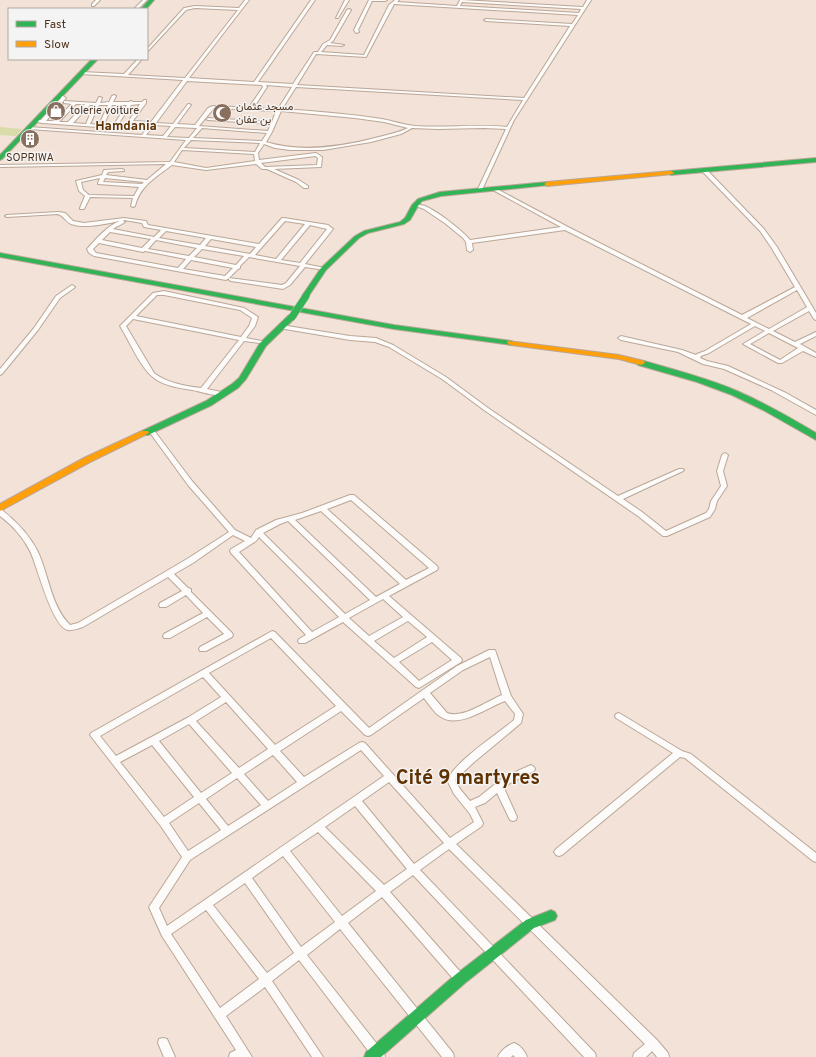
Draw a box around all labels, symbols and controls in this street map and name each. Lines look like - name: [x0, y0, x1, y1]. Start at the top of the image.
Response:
- legend: [8, 8, 148, 60]
- text: Fast: [44, 17, 66, 33]
- text: Slow: [44, 37, 70, 53]
- shop icon: tolerie voiture: [45, 100, 67, 122]
- place label: مسجد عثمان بن عفان: [236, 100, 294, 127]
- mosque icon: مسجد عثمان بن عفان: [211, 102, 233, 124]
- place label: tolerie voiture: [70, 104, 139, 118]
- district label: Hamdania: [95, 119, 157, 135]
- building icon: SOPRIWA: [19, 128, 41, 150]
- place label: SOPRIWA: [6, 151, 54, 165]
- district label: Cité 9 martyres: [396, 766, 540, 792]

